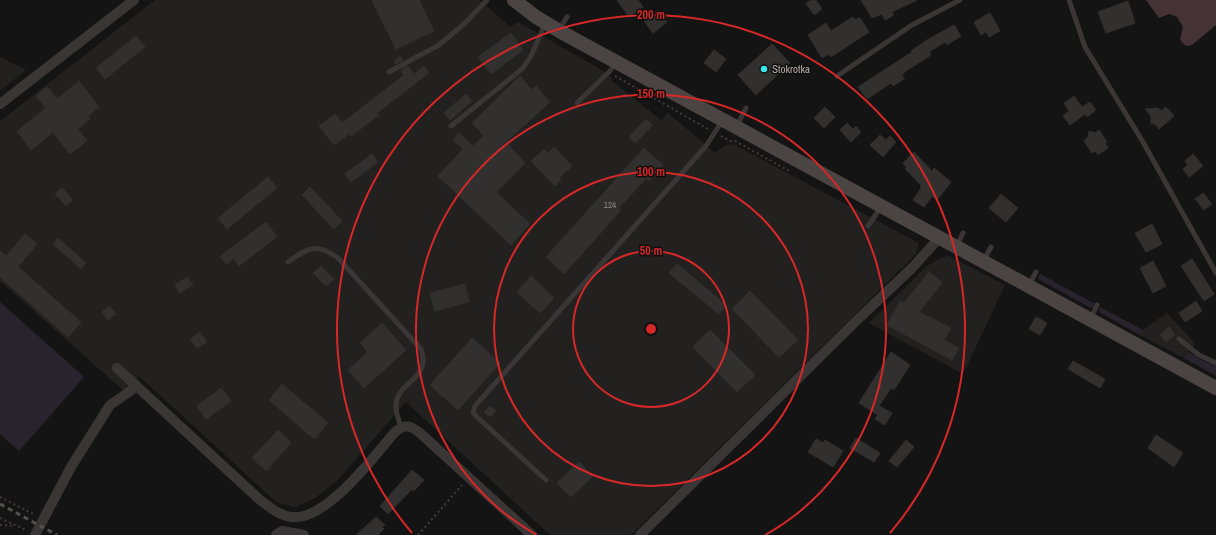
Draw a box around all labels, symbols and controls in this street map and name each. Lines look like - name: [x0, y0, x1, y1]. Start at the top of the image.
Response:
- text: 200 m: [637, 7, 665, 23]
- place label: Stokrotka: [772, 62, 810, 76]
- marker: Stokrotka: [759, 64, 769, 74]
- text: 150 m: [637, 86, 665, 102]
- text: 100 m: [637, 164, 665, 180]
- house number: 124: [604, 199, 616, 211]
- text: 50 m: [640, 243, 662, 259]
- centre of rings: [644, 322, 658, 336]

